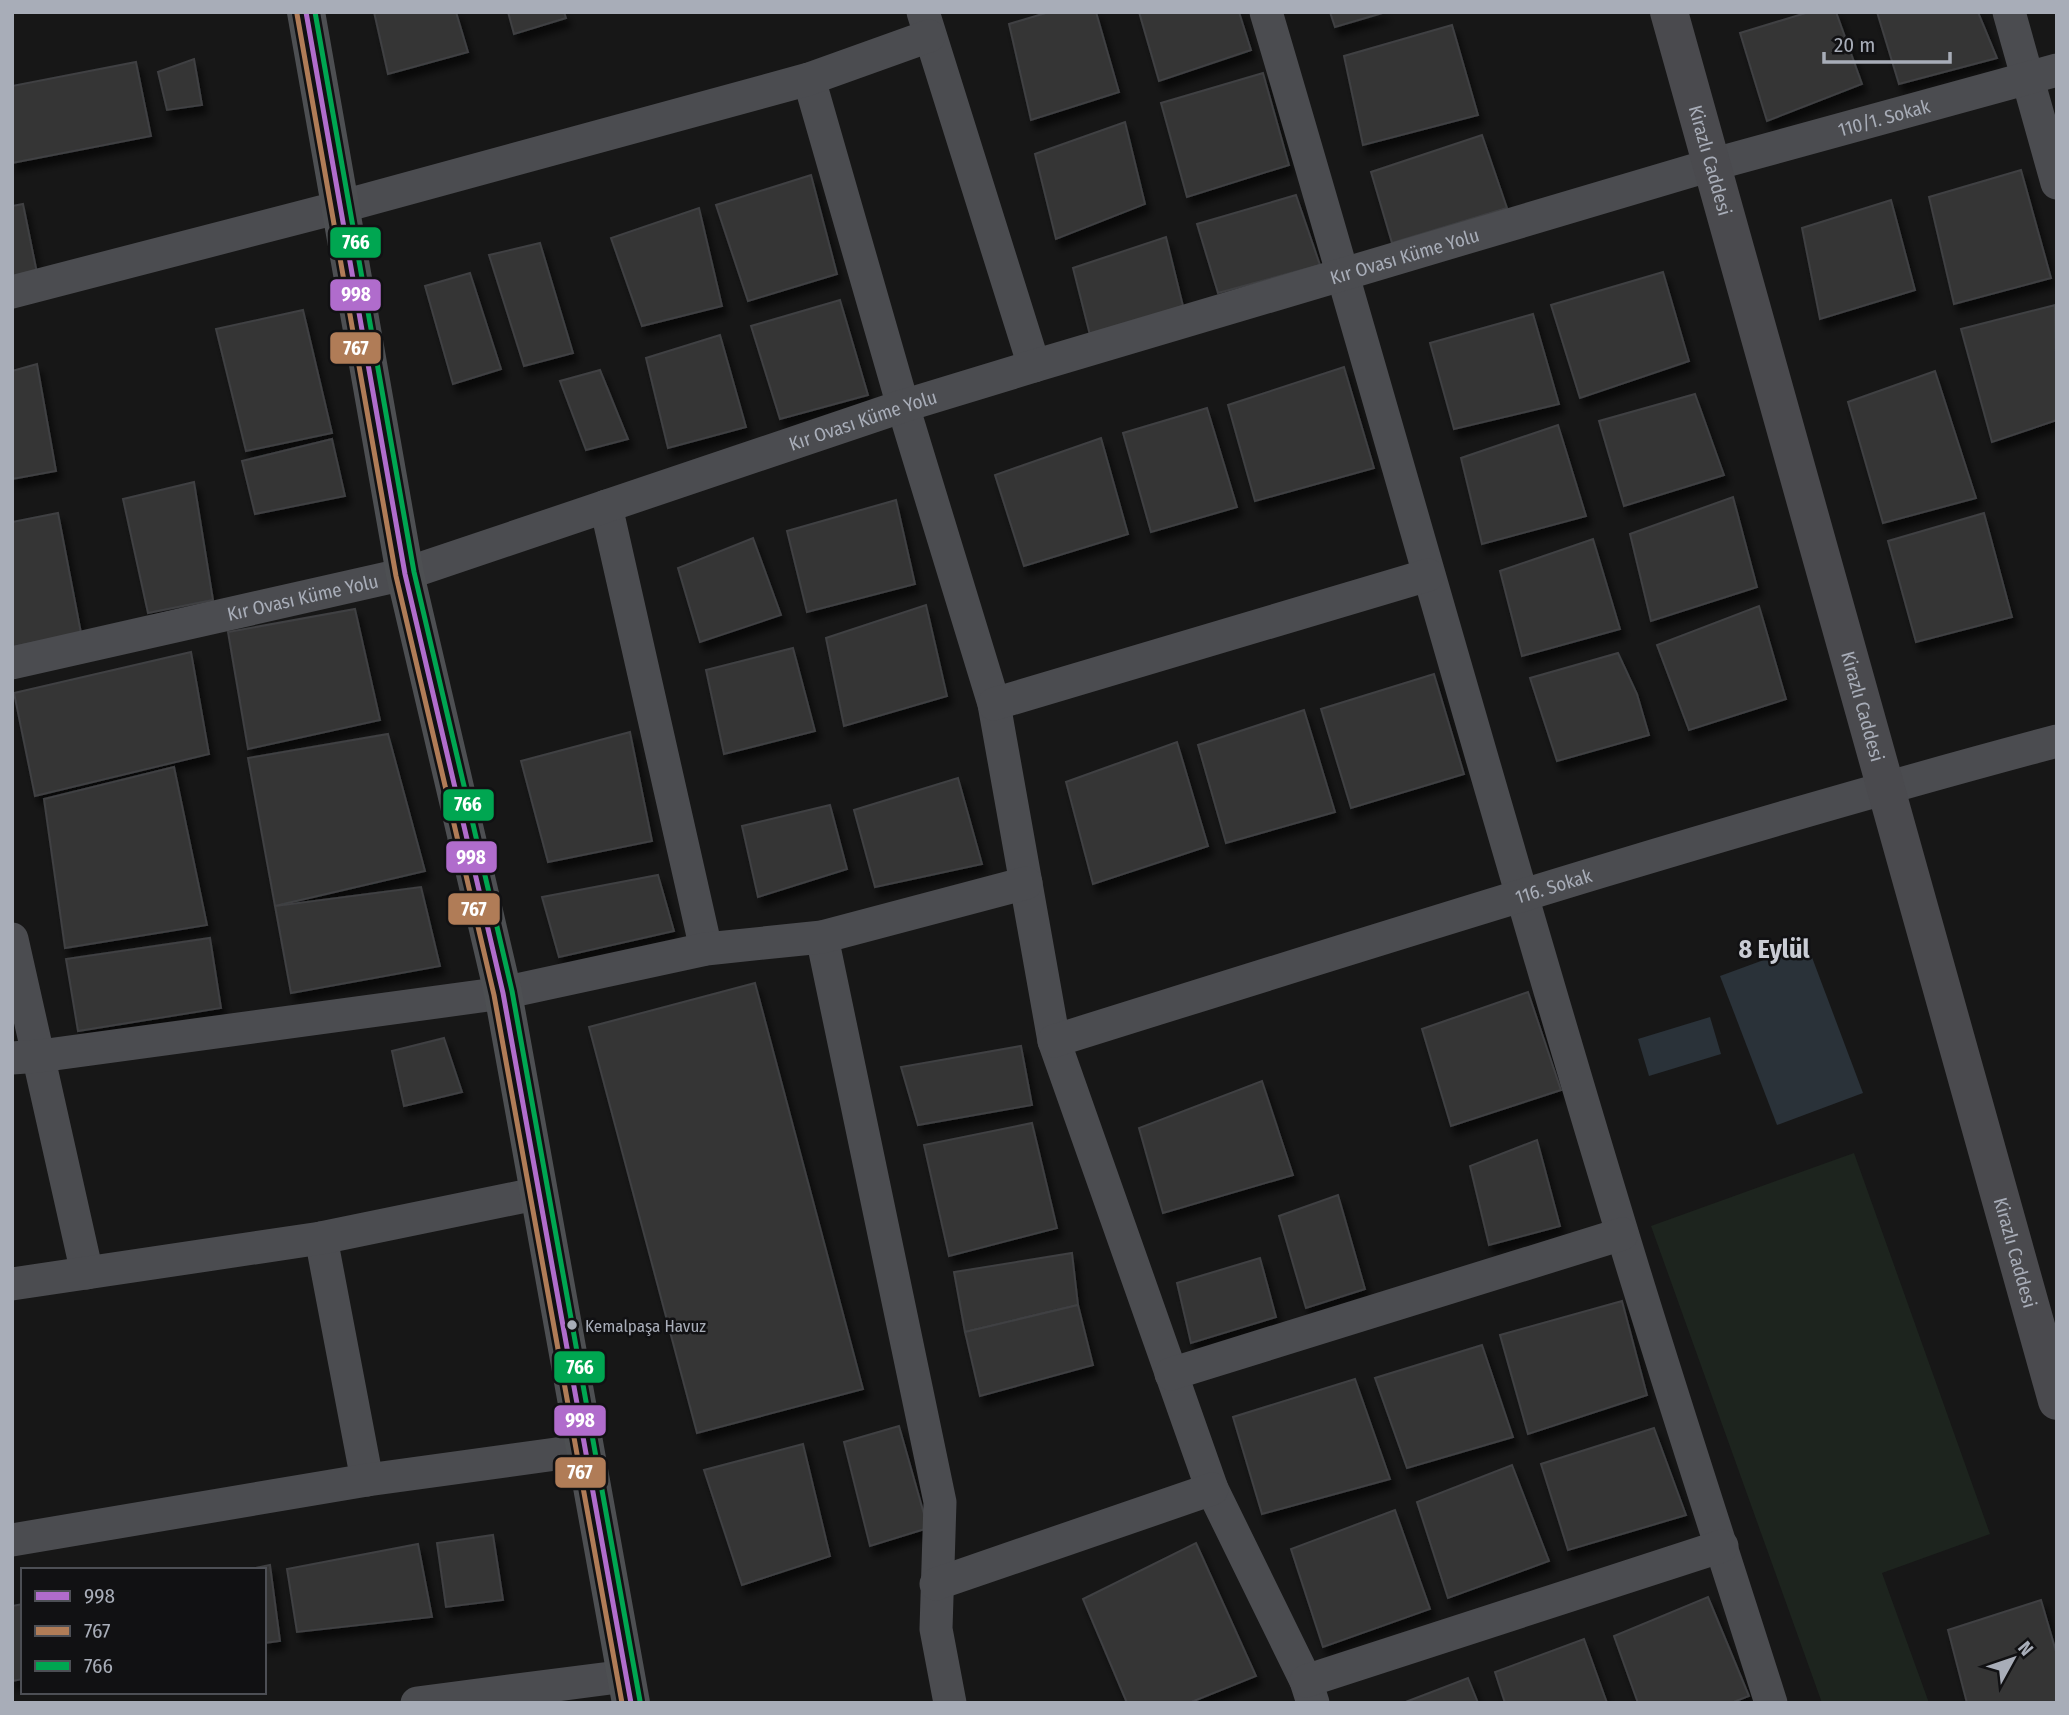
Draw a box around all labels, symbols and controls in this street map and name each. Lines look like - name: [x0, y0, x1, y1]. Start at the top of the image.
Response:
- scale bar: [1824, 21, 1950, 65]
- text: 20 m: [1834, 32, 1875, 58]
- street label: 110/1. Sokak: [1835, 94, 1933, 142]
- street label: Kirazlı Caddesi: [1684, 103, 1736, 218]
- street label: Kır Ovası Küme Yolu: [1327, 223, 1482, 289]
- line badge: 766: [329, 226, 382, 259]
- text: 766: [342, 231, 370, 254]
- line badge: 998: [329, 278, 382, 312]
- text: 998: [341, 283, 371, 306]
- line badge: 767: [329, 331, 382, 365]
- text: 767: [343, 337, 369, 360]
- street label: Kır Ovası Küme Yolu: [786, 385, 940, 456]
- street label: Kır Ovası Küme Yolu: [225, 569, 381, 626]
- street label: Kirazlı Caddesi: [1836, 649, 1889, 764]
- line badge: 766: [442, 788, 495, 822]
- text: 766: [454, 793, 482, 816]
- line badge: 998: [445, 840, 498, 874]
- text: 998: [456, 846, 486, 869]
- street label: 116. Sokak: [1513, 864, 1595, 909]
- line badge: 767: [447, 892, 501, 926]
- text: 767: [461, 898, 487, 921]
- district label: 8 Eylül: [1738, 934, 1810, 965]
- street label: Kirazlı Caddesi: [1989, 1195, 2041, 1310]
- place label: Kemalpaşa Havuz: [585, 1316, 706, 1337]
- marker: Kemalpaşa Havuz: [565, 1318, 579, 1332]
- line badge: 766: [553, 1350, 606, 1384]
- text: 766: [566, 1356, 594, 1379]
- line badge: 998: [553, 1404, 607, 1437]
- text: 998: [565, 1409, 595, 1432]
- line badge: 767: [554, 1456, 607, 1489]
- text: 767: [567, 1461, 593, 1484]
- legend: [21, 1568, 266, 1694]
- text: 998: [84, 1583, 115, 1609]
- text: 767: [84, 1618, 111, 1644]
- north arrow: [1978, 1624, 2048, 1694]
- text: N: [2013, 1637, 2038, 1660]
- text: 766: [84, 1653, 113, 1679]

